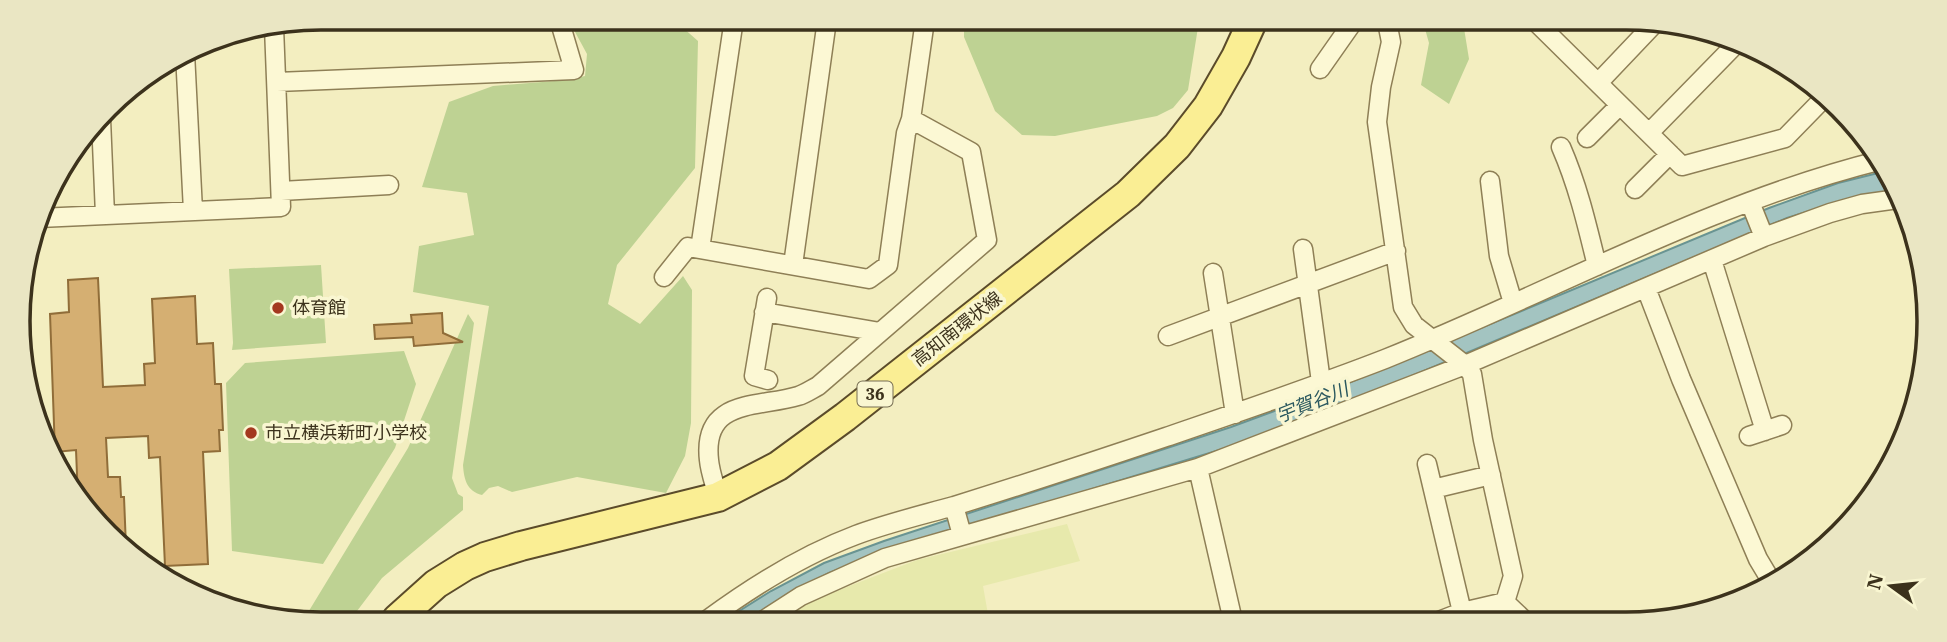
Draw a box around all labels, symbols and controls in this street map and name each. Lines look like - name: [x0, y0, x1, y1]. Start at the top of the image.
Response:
- street label: 高知南環状線: [907, 286, 1006, 371]
- place label: 体育館: [292, 296, 346, 319]
- marker: 体育館: [270, 300, 286, 316]
- water label: 宇賀谷川: [1272, 376, 1354, 427]
- road number: 36: [858, 382, 892, 406]
- place label: 市立横浜新町小学校: [265, 421, 427, 444]
- marker: 市立横浜新町小学校: [243, 425, 259, 441]
- north arrow: [1856, 551, 1926, 621]
- text: N: [1861, 571, 1888, 592]

